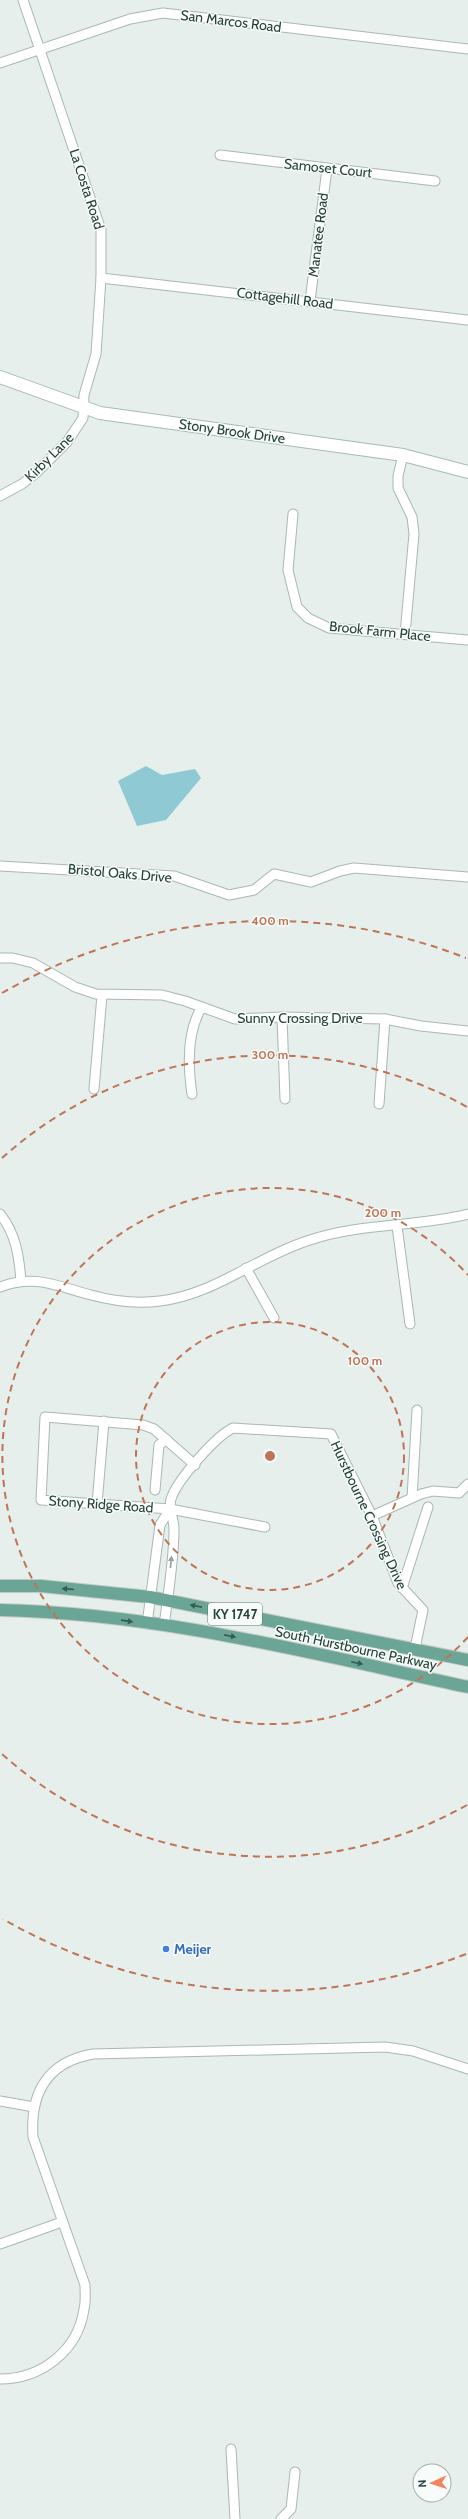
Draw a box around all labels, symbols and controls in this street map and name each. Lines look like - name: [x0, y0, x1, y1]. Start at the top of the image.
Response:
- street label: San Marcos Road: [180, 6, 282, 36]
- street label: La Costa Road: [65, 146, 109, 232]
- street label: Samoset Court: [283, 154, 373, 182]
- street label: Manatee Road: [304, 192, 332, 278]
- street label: Cottagehill Road: [236, 283, 334, 313]
- street label: Stony Brook Drive: [178, 415, 286, 447]
- street label: Kirby Lane: [21, 429, 77, 485]
- street label: Brook Farm Place: [328, 617, 432, 645]
- street label: Bristol Oaks Drive: [67, 859, 173, 887]
- text: 400 m: [251, 913, 289, 928]
- street label: Sunny Crossing Drive: [237, 1009, 363, 1027]
- text: 300 m: [252, 1047, 288, 1062]
- text: 200 m: [365, 1205, 401, 1220]
- text: 100 m: [348, 1353, 382, 1368]
- street label: Hurstbourne Crossing Drive: [327, 1438, 411, 1592]
- centre of rings: [263, 1449, 277, 1463]
- street label: Stony Ridge Road: [48, 1491, 154, 1517]
- one-way arrow: [167, 1556, 174, 1568]
- one-way arrow: [62, 1586, 74, 1592]
- one-way arrow: [190, 1603, 203, 1609]
- road number: KY 1747: [208, 1603, 262, 1625]
- one-way arrow: [121, 1618, 133, 1624]
- street label: South Hurstbourne Parkway: [273, 1622, 439, 1674]
- one-way arrow: [224, 1634, 236, 1640]
- one-way arrow: [351, 1661, 364, 1667]
- place label: Meijer: [174, 1940, 212, 1958]
- marker: Meijer: [161, 1944, 171, 1954]
- north arrow: [412, 2463, 452, 2503]
- text: N: [415, 2479, 429, 2488]

